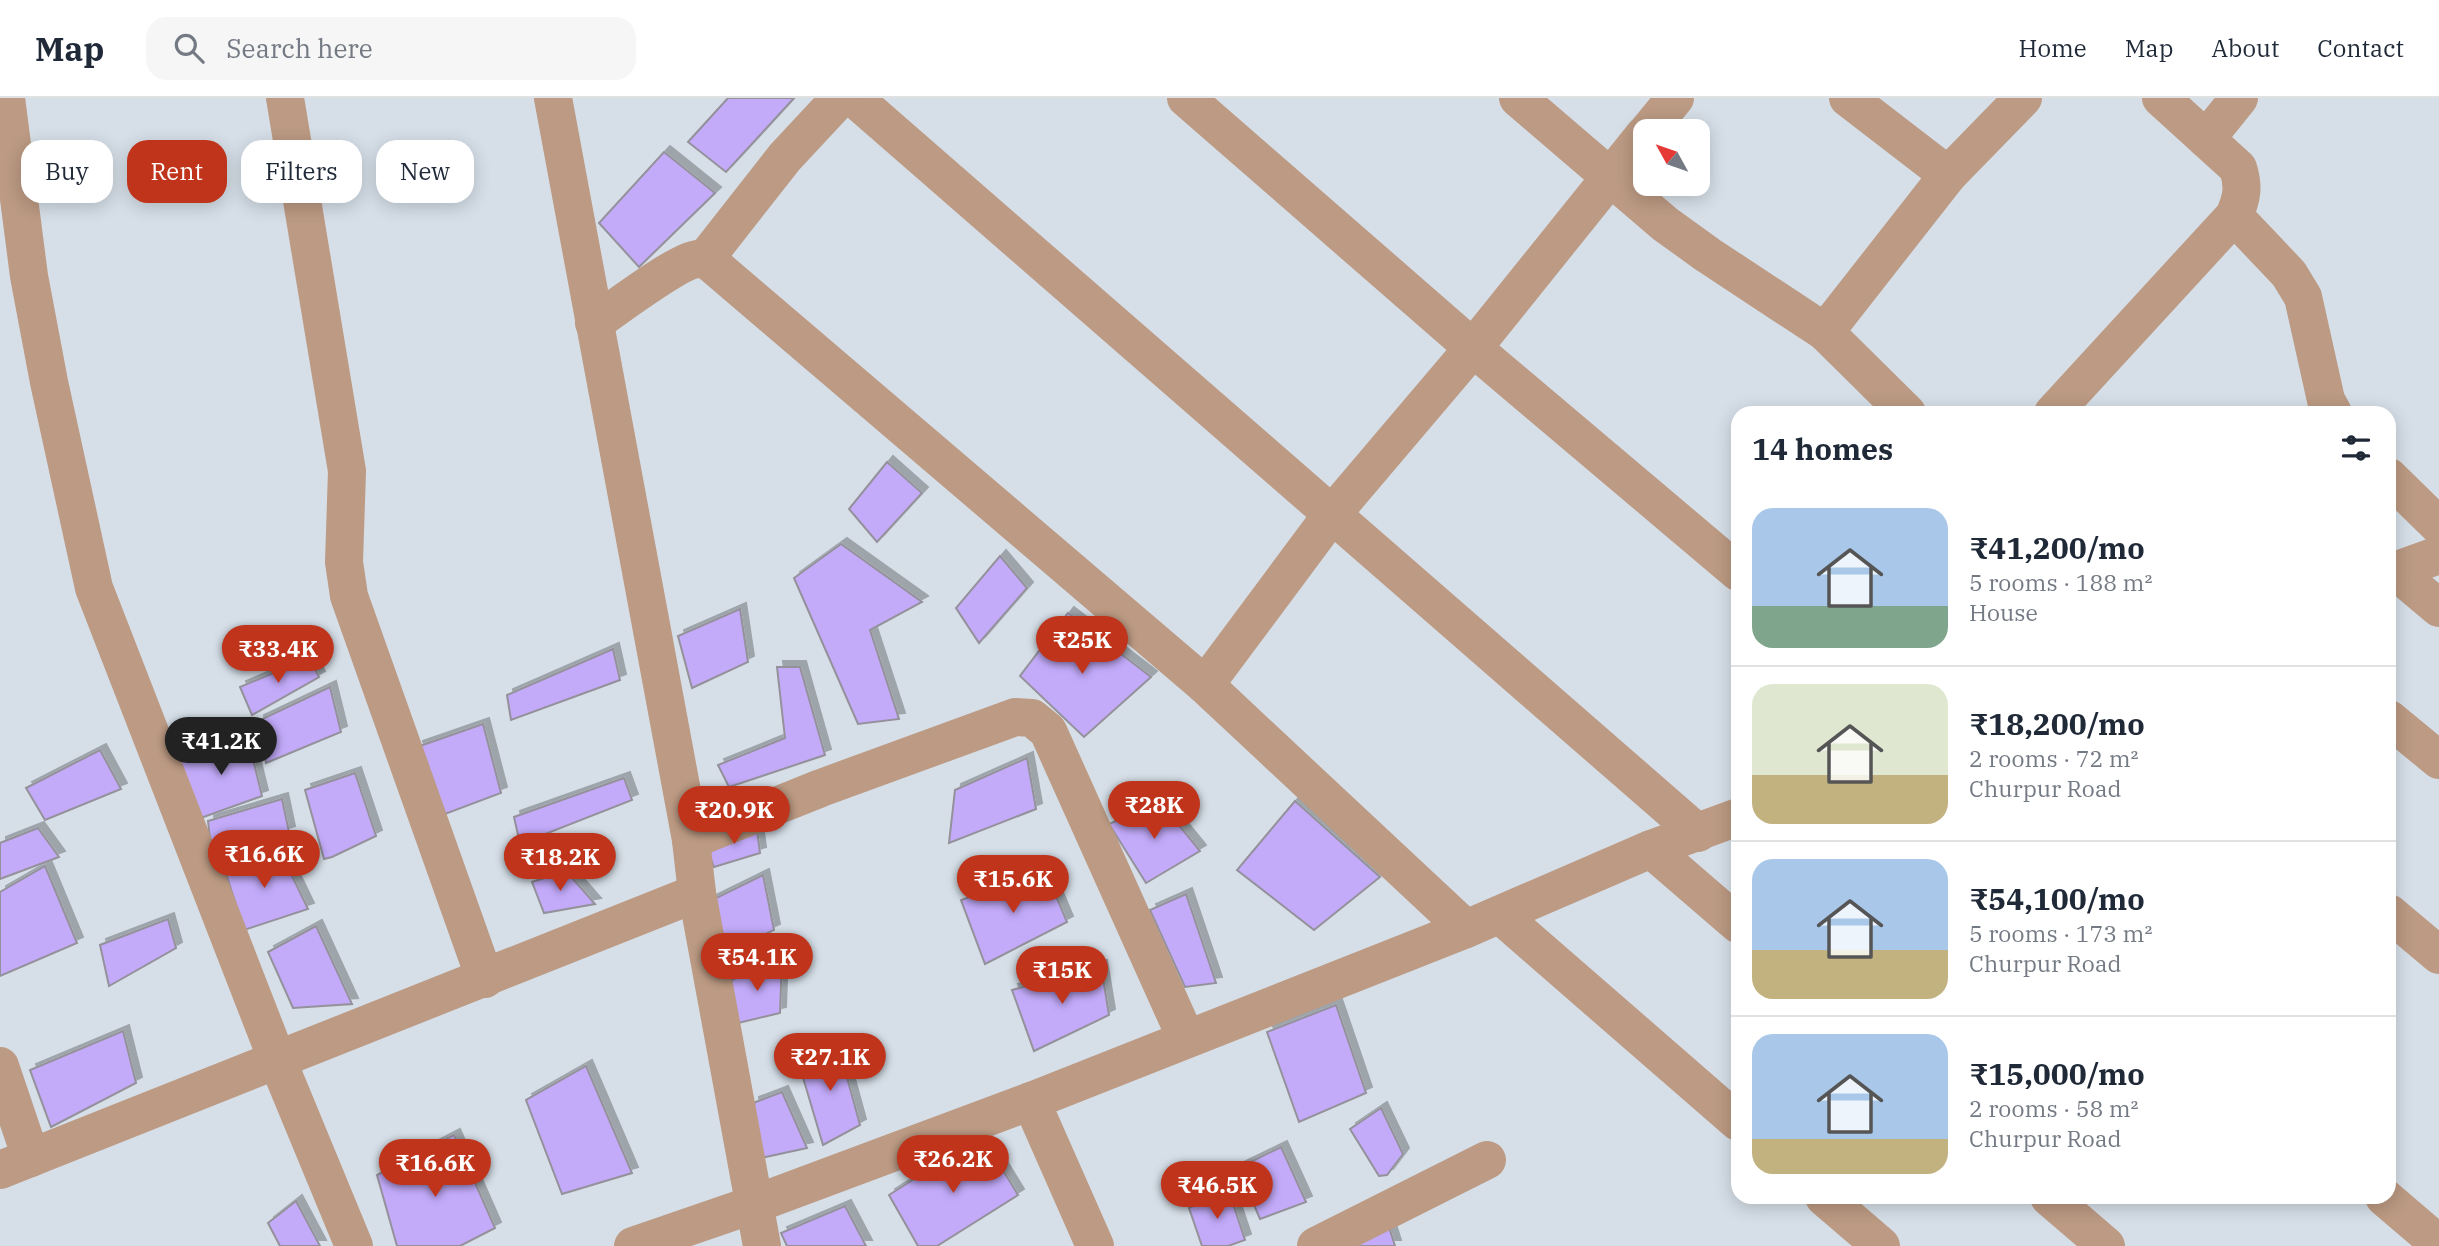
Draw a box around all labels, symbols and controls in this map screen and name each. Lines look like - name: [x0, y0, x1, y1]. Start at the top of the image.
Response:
- search box: [146, 17, 636, 80]
- text: Map: [35, 27, 104, 70]
- icon: search: [170, 29, 208, 67]
- text: Search here: [226, 31, 373, 65]
- text: Home: [2019, 32, 2087, 64]
- text: Map: [2125, 32, 2173, 64]
- text: About: [2211, 32, 2279, 64]
- text: Contact: [2317, 32, 2404, 64]
- north arrow: [1633, 119, 1710, 196]
- map controls: [1633, 119, 1710, 196]
- chip: Buy: [21, 140, 113, 203]
- chip: Rent: [127, 140, 227, 203]
- chip: Filters: [241, 140, 362, 203]
- chip: New: [376, 140, 474, 203]
- text: 14 homes: [1752, 429, 1893, 468]
- icon: filters: [2337, 429, 2375, 467]
- text: ₹41,200/mo: [1969, 528, 2145, 567]
- icon: home: [1808, 536, 1892, 620]
- text: 5 rooms · 188 m²: [1969, 567, 2152, 597]
- text: House: [1969, 597, 2038, 627]
- pin: ₹25K: [1041, 616, 1123, 676]
- text: ₹25K: [1052, 624, 1112, 654]
- pin: ₹33.4K: [221, 626, 335, 685]
- text: ₹33.4K: [238, 633, 318, 663]
- text: ₹18,200/mo: [1969, 704, 2145, 743]
- icon: home: [1808, 712, 1892, 796]
- pin: ₹41.2K: [164, 718, 278, 777]
- text: ₹41.2K: [181, 725, 261, 755]
- text: 2 rooms · 72 m²: [1969, 743, 2139, 773]
- text: Churpur Road: [1969, 773, 2121, 803]
- pin: ₹28K: [1113, 782, 1195, 841]
- pin: ₹20.9K: [677, 786, 791, 846]
- text: ₹28K: [1124, 789, 1184, 819]
- text: ₹20.9K: [694, 794, 774, 824]
- pin: ₹16.6K: [207, 830, 321, 890]
- pin: ₹18.2K: [503, 834, 617, 893]
- text: ₹16.6K: [224, 838, 304, 868]
- text: ₹18.2K: [520, 841, 600, 871]
- pin: ₹15.6K: [956, 856, 1070, 915]
- text: ₹15.6K: [973, 863, 1053, 893]
- text: ₹54,100/mo: [1969, 879, 2145, 918]
- icon: home: [1808, 887, 1892, 971]
- text: 5 rooms · 173 m²: [1969, 918, 2152, 948]
- pin: ₹54.1K: [700, 934, 814, 993]
- text: ₹54.1K: [717, 941, 797, 971]
- pin: ₹15K: [1021, 946, 1103, 1006]
- text: Churpur Road: [1969, 948, 2121, 978]
- text: ₹15K: [1032, 954, 1092, 984]
- pin: ₹27.1K: [773, 1034, 887, 1093]
- text: ₹27.1K: [790, 1041, 870, 1071]
- text: ₹15,000/mo: [1969, 1054, 2145, 1093]
- icon: home: [1808, 1062, 1892, 1146]
- text: 2 rooms · 58 m²: [1969, 1093, 2139, 1123]
- text: Churpur Road: [1969, 1123, 2121, 1153]
- pin: ₹26.2K: [896, 1136, 1010, 1195]
- pin: ₹16.6K: [378, 1140, 492, 1199]
- text: ₹26.2K: [913, 1143, 993, 1173]
- text: ₹16.6K: [395, 1147, 475, 1177]
- pin: ₹46.5K: [1160, 1162, 1274, 1221]
- text: ₹46.5K: [1177, 1169, 1257, 1199]

